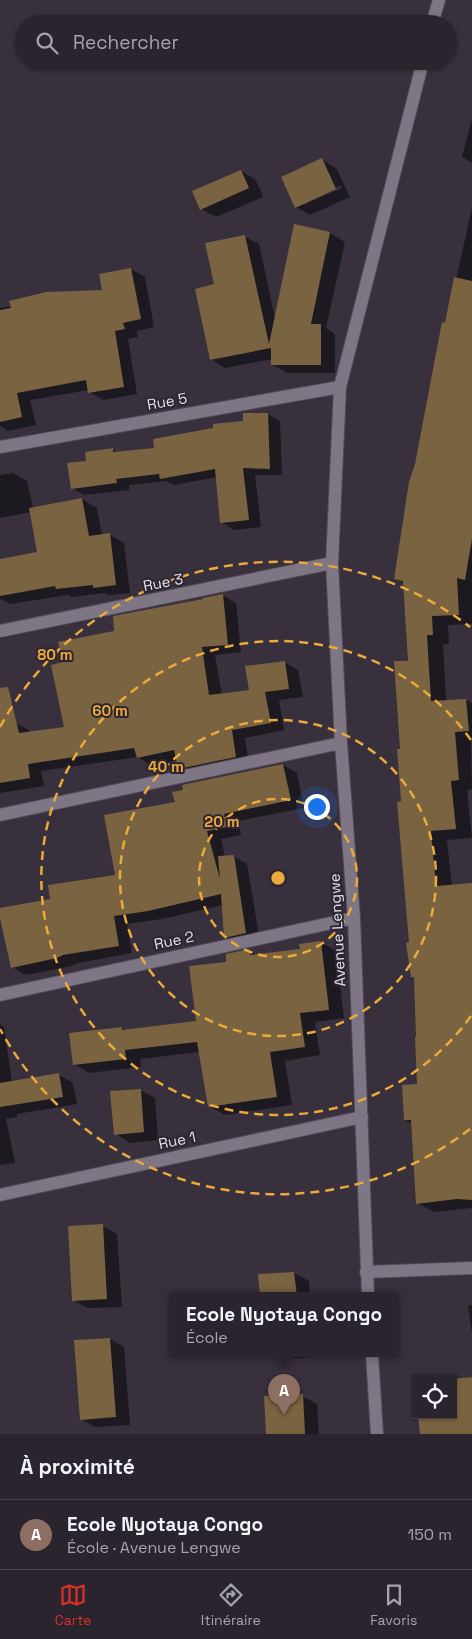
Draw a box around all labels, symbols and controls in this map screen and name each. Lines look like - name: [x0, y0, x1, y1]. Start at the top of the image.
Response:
- search box: [15, 15, 457, 70]
- icon: search: [33, 29, 61, 57]
- text: Rechercher: [73, 30, 179, 55]
- street label: Rue 5: [145, 388, 189, 414]
- street label: Rue 3: [141, 569, 185, 595]
- text: 80 m: [37, 645, 73, 664]
- text: 60 m: [92, 701, 128, 720]
- text: 40 m: [148, 757, 184, 776]
- your location: [304, 794, 330, 820]
- text: 20 m: [204, 812, 240, 831]
- centre of rings: [269, 869, 287, 887]
- street label: Avenue Lengwe: [325, 873, 349, 987]
- street label: Rue 2: [152, 927, 196, 953]
- street label: Rue 1: [157, 1127, 197, 1153]
- popup: [169, 1292, 399, 1357]
- text: Ecole Nyotaya Congo: [186, 1302, 382, 1327]
- text: École: [186, 1327, 228, 1348]
- pin: A: [268, 1374, 300, 1415]
- map controls: [412, 1374, 457, 1419]
- button: locate: [412, 1374, 457, 1419]
- text: À proximité: [20, 1453, 135, 1480]
- text: Ecole Nyotaya Congo: [67, 1512, 263, 1537]
- text: A: [31, 1524, 41, 1545]
- text: 150 m: [408, 1524, 452, 1545]
- text: École · Avenue Lengwe: [67, 1537, 241, 1558]
- tab: Carte: [55, 1581, 91, 1629]
- tab: Itinéraire: [201, 1581, 261, 1629]
- tab: Favoris: [370, 1581, 417, 1629]

